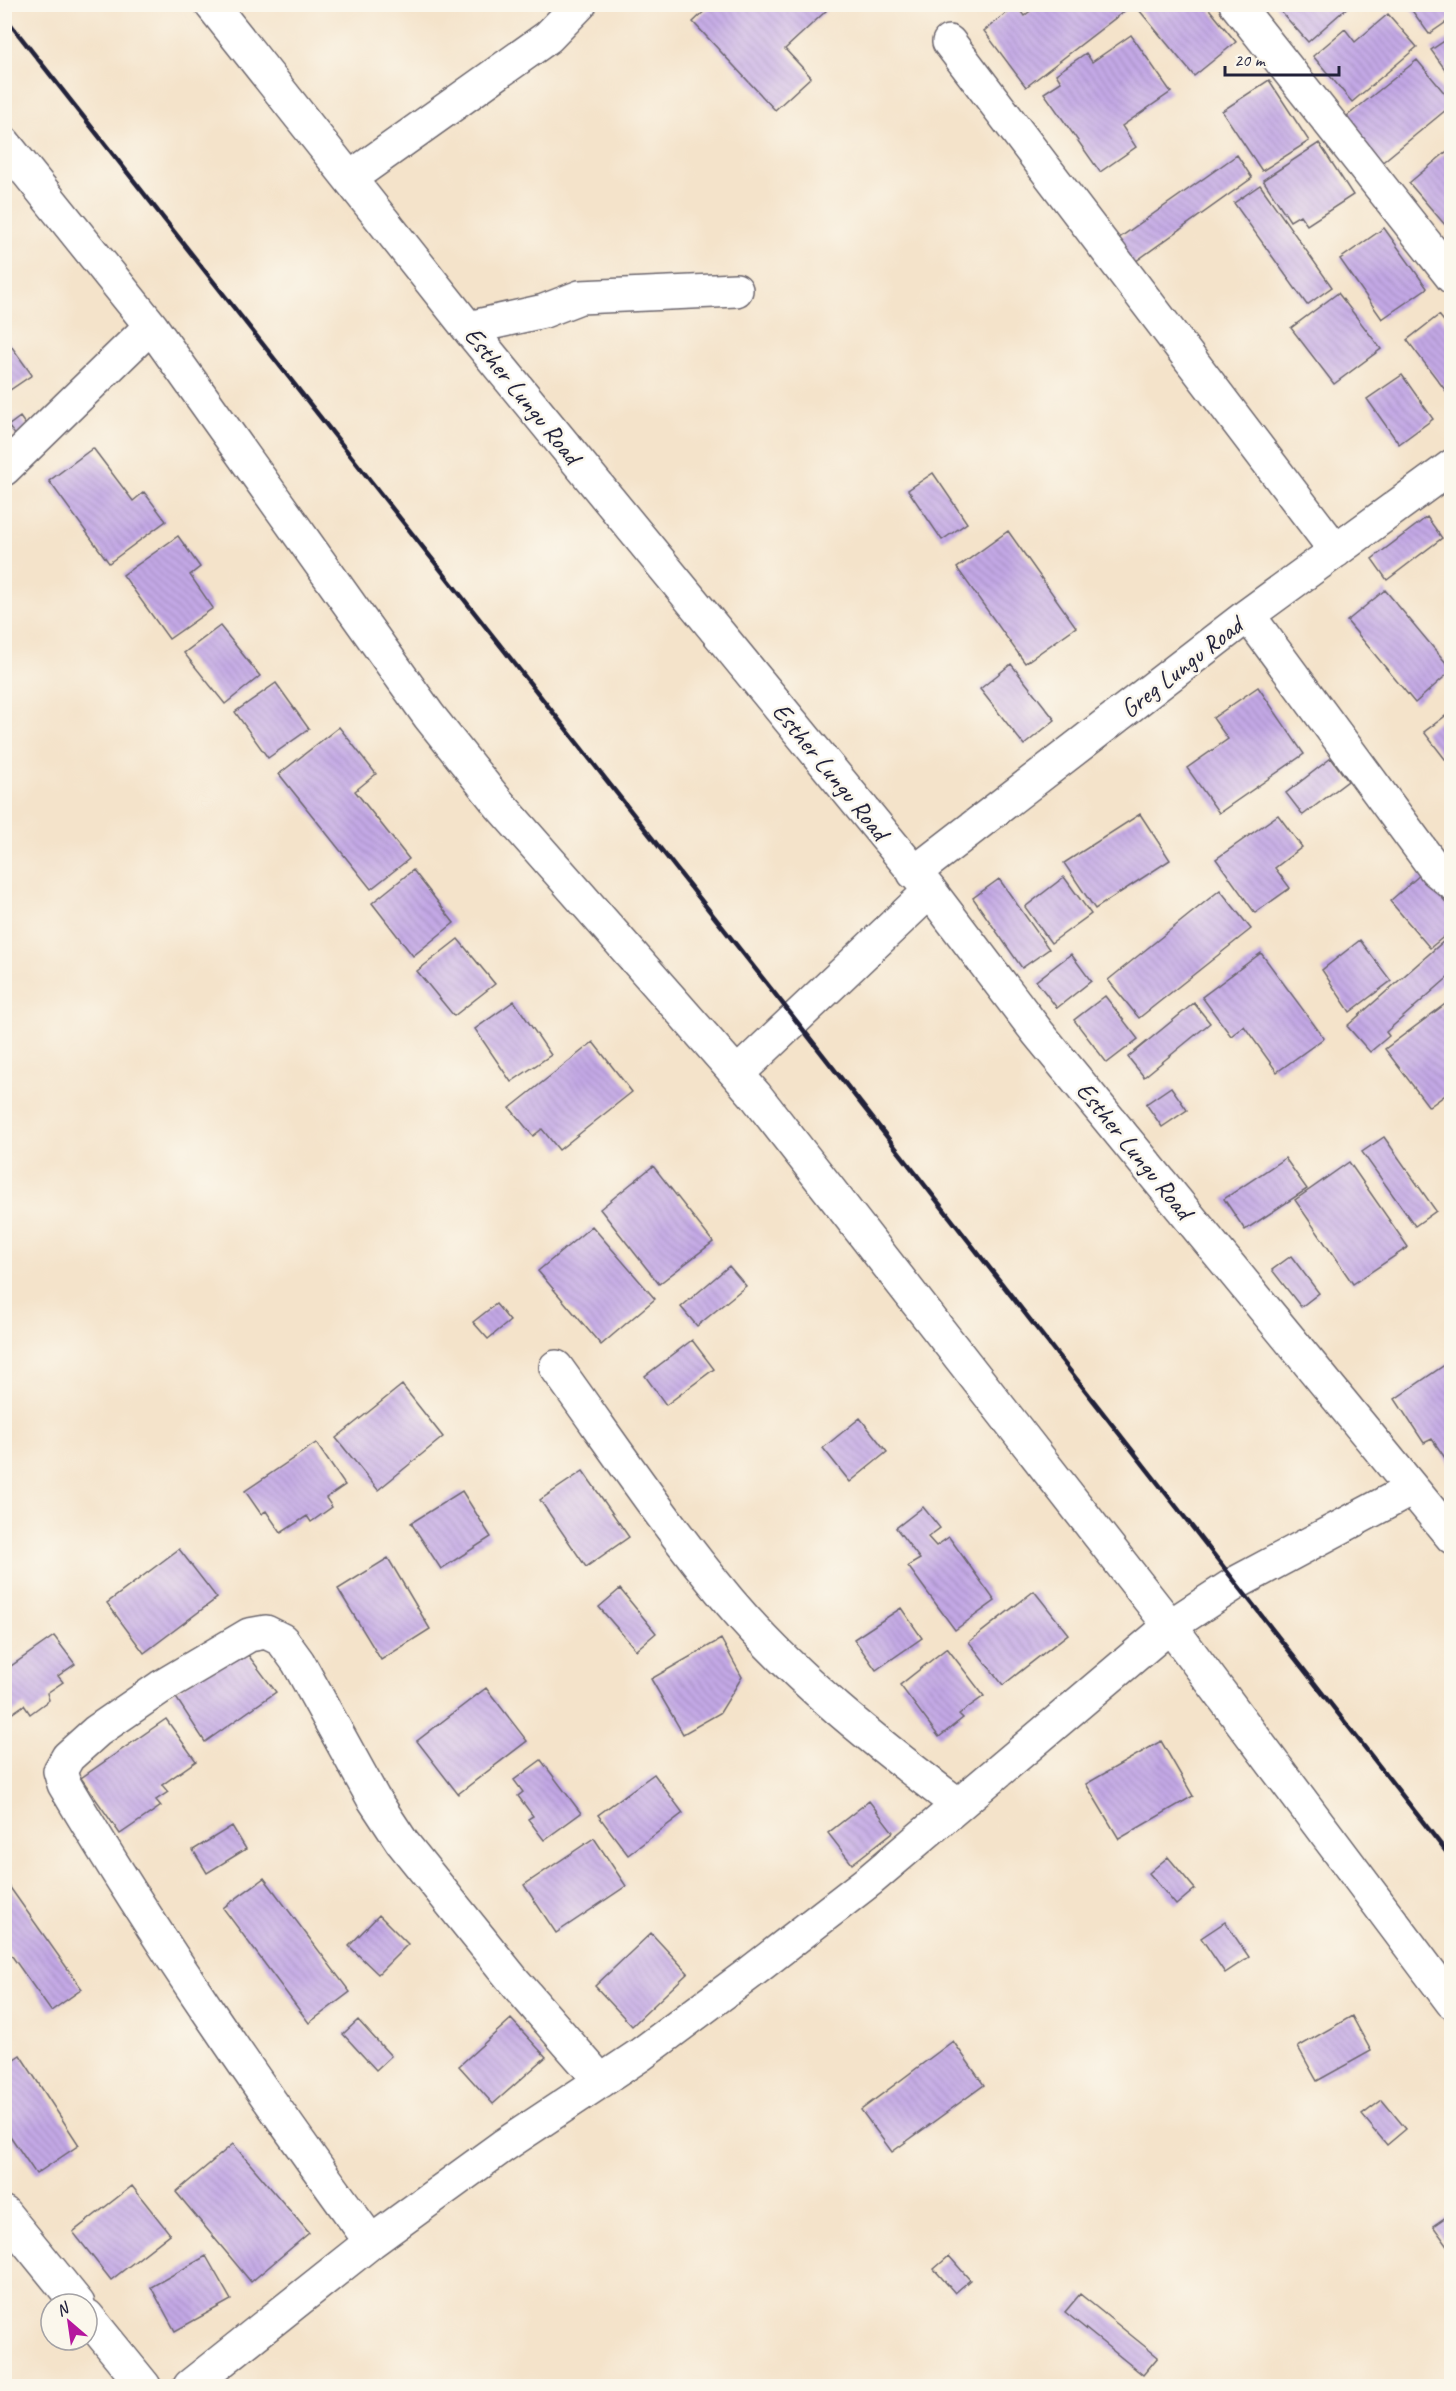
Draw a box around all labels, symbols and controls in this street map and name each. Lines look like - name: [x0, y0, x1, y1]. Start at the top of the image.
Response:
- scale bar: [1225, 39, 1339, 77]
- text: 20 m: [1234, 49, 1267, 71]
- street label: Esther Lungu Road: [457, 320, 590, 474]
- street label: Greg Lungu Road: [1114, 607, 1252, 725]
- street label: Esther Lungu Road: [765, 696, 898, 850]
- street label: Esther Lungu Road: [1069, 1075, 1202, 1229]
- north arrow: [39, 2292, 99, 2352]
- text: N: [53, 2297, 74, 2321]

